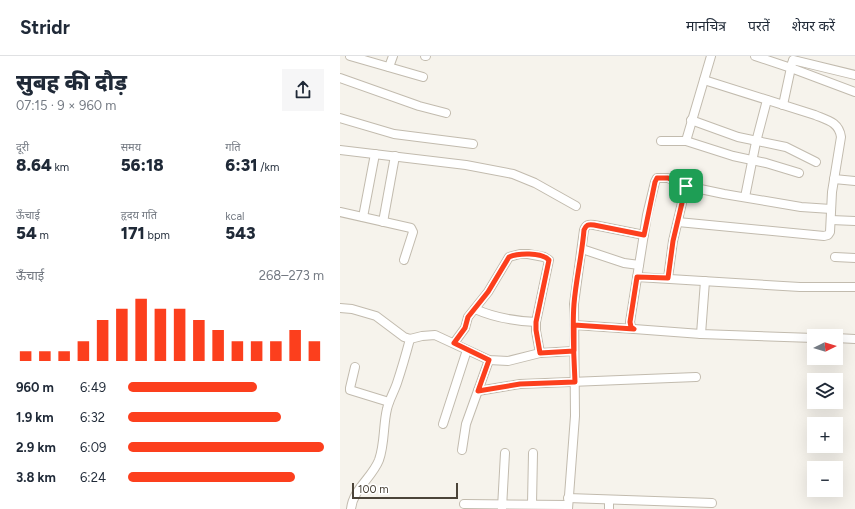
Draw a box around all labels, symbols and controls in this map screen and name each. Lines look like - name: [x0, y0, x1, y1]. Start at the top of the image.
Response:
- text: Stridr: [20, 16, 70, 39]
- text: मानचित्र: [686, 18, 726, 35]
- text: परतें: [748, 18, 770, 35]
- text: शेयर करें: [792, 18, 835, 35]
- text: सुबह की दौड़: [16, 69, 127, 96]
- button: share: [282, 69, 324, 111]
- text: 07:15 · 9 × 960 m: [16, 98, 116, 113]
- text: दूरी: [16, 141, 29, 154]
- text: समय: [121, 141, 141, 154]
- text: गति: [225, 141, 241, 154]
- text: 8.64: [16, 155, 52, 175]
- text: 56:18: [121, 155, 164, 175]
- text: 6:31: [225, 155, 258, 175]
- text: km: [52, 161, 69, 174]
- text: /km: [258, 161, 279, 174]
- pin: [669, 169, 703, 203]
- icon: arrive: [675, 175, 697, 197]
- text: ऊँचाई: [16, 209, 40, 222]
- text: हृदय गति: [121, 209, 157, 222]
- text: kcal: [225, 210, 245, 223]
- text: 54: [16, 223, 37, 243]
- text: 171: [121, 223, 145, 243]
- text: 543: [225, 223, 256, 243]
- text: m: [37, 229, 49, 242]
- text: bpm: [145, 229, 170, 242]
- text: ऊँचाई: [16, 268, 44, 283]
- text: 268–273 m: [259, 268, 324, 283]
- north arrow: [807, 329, 843, 365]
- map controls: [807, 329, 843, 497]
- button: layers: [807, 373, 843, 409]
- text: 960 m: [16, 380, 54, 395]
- text: 6:49: [80, 380, 106, 395]
- text: 1.9 km: [16, 410, 54, 425]
- text: 6:32: [80, 410, 105, 425]
- button: +: [807, 417, 843, 453]
- text: 2.9 km: [16, 440, 56, 455]
- text: 6:09: [80, 440, 106, 455]
- button: −: [807, 461, 843, 497]
- text: 3.8 km: [16, 470, 56, 485]
- text: 6:24: [80, 470, 106, 485]
- scale bar: [352, 481, 458, 500]
- text: 100 m: [358, 483, 389, 496]

